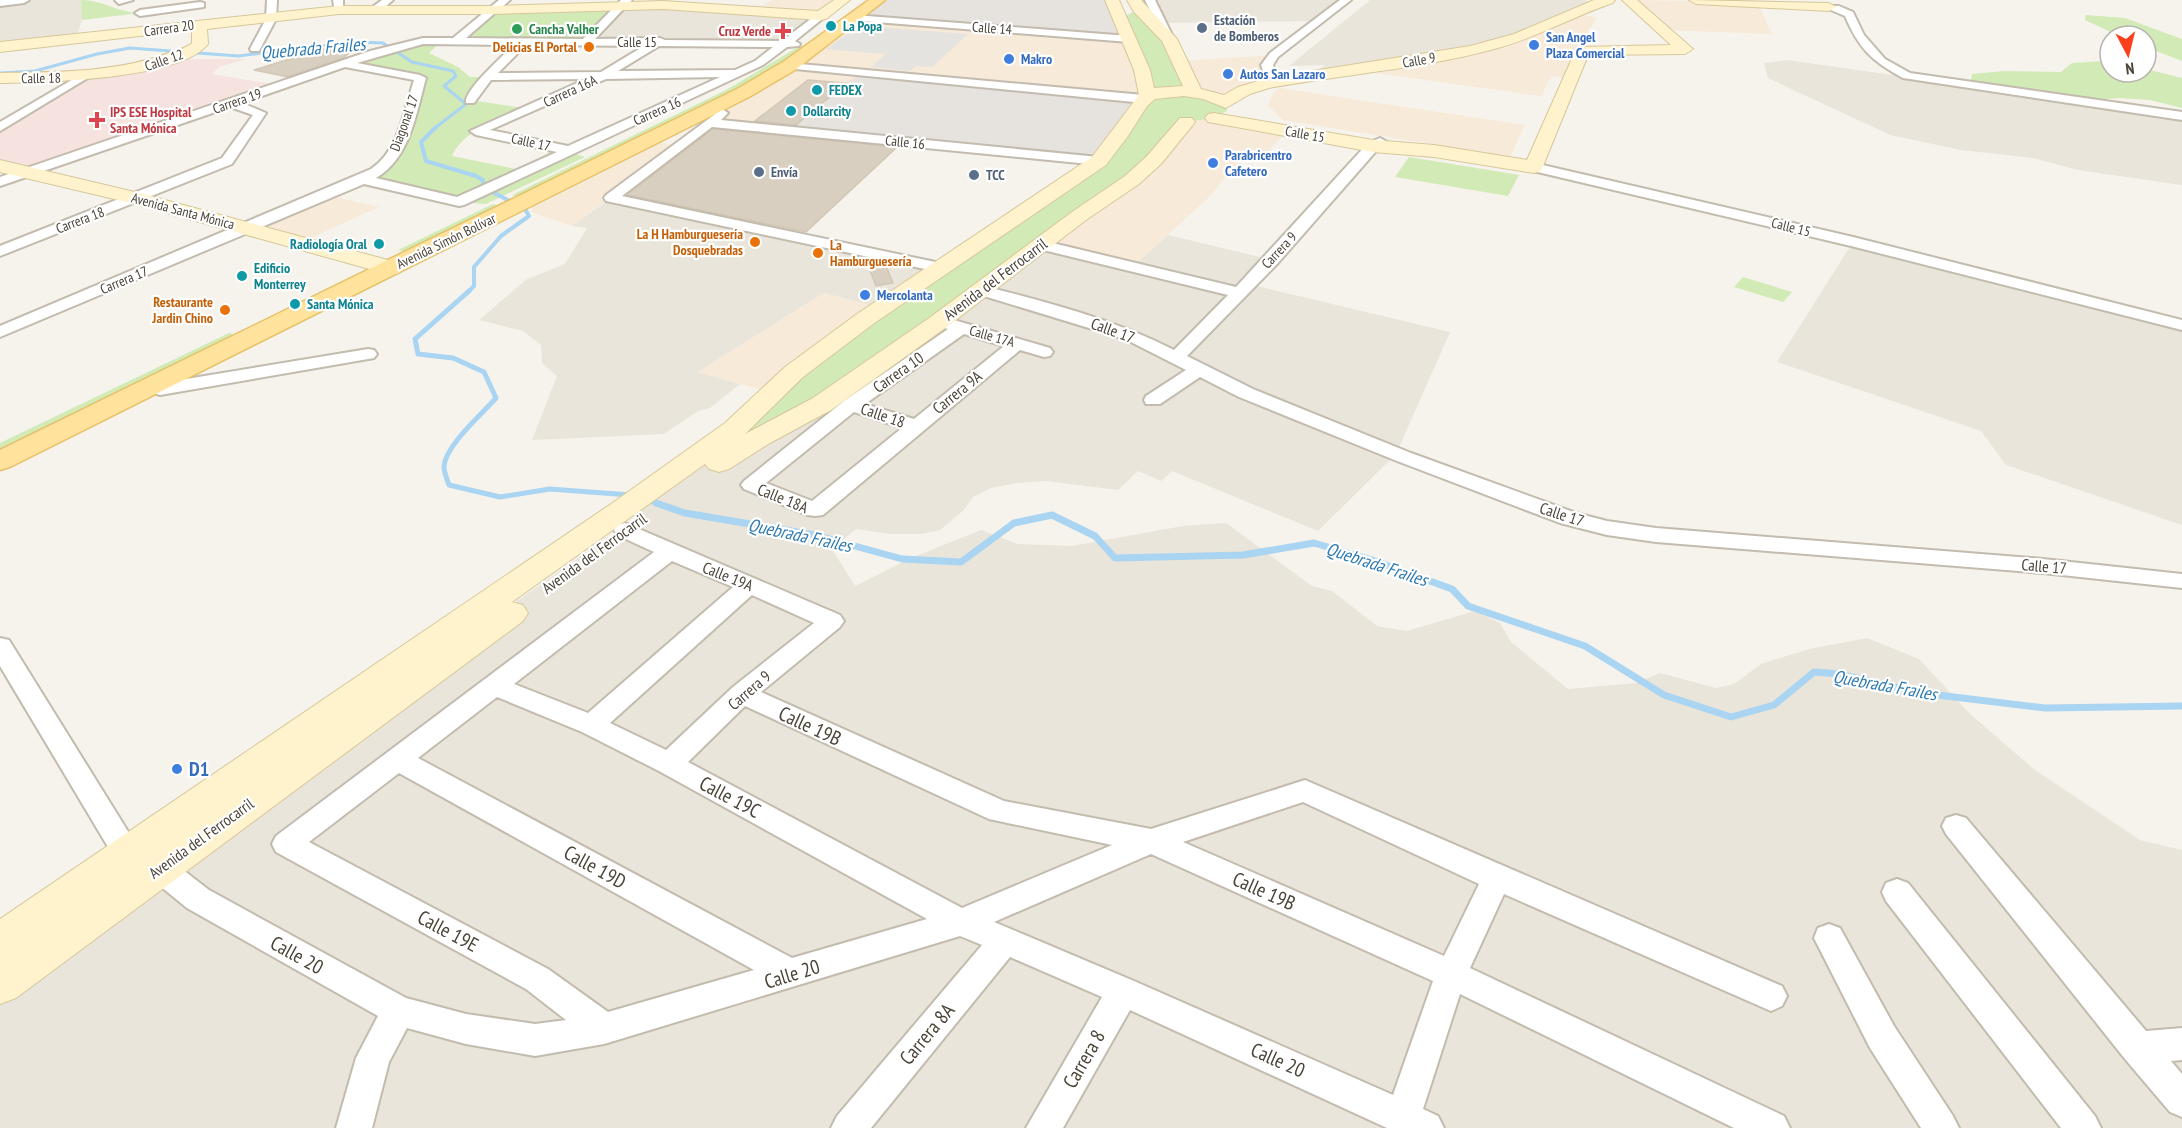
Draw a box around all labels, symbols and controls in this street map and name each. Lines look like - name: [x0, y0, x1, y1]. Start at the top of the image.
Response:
- place label: Estación de Bomberos: [1214, 11, 1279, 45]
- street label: Carrera 20: [143, 16, 195, 40]
- place label: La Popa: [843, 17, 882, 35]
- street label: Calle 14: [972, 18, 1013, 38]
- marker: La Popa: [824, 19, 838, 33]
- place label: Cancha Valher: [529, 20, 600, 38]
- marker: Estación de Bomberos: [1195, 21, 1209, 35]
- marker: Cancha Valher: [510, 22, 524, 36]
- place label: Cruz Verde: [718, 22, 771, 40]
- marker: Cruz Verde: [776, 24, 790, 38]
- north arrow: [2098, 24, 2158, 84]
- place label: San Angel Plaza Comercial: [1546, 28, 1625, 62]
- water label: Quebrada Frailes: [260, 32, 368, 64]
- street label: Calle 15: [617, 33, 657, 51]
- place label: Delicias El Portal: [493, 38, 578, 56]
- marker: San Angel Plaza Comercial: [1527, 38, 1541, 52]
- marker: Delicias El Portal: [582, 40, 596, 54]
- street label: Calle 12: [142, 45, 186, 75]
- street label: Calle 9: [1401, 48, 1437, 72]
- place label: Makro: [1021, 50, 1052, 68]
- marker: Makro: [1002, 52, 1016, 66]
- text: N: [2124, 58, 2135, 79]
- place label: Autos San Lazaro: [1239, 65, 1326, 83]
- marker: Autos San Lazaro: [1221, 67, 1235, 81]
- street label: Calle 18: [21, 69, 61, 87]
- street label: Carrera 16A: [540, 71, 600, 111]
- place label: FEDEX: [829, 81, 862, 99]
- marker: FEDEX: [810, 83, 824, 97]
- street label: Carrera 19: [210, 84, 264, 118]
- street label: Diagonal 17: [386, 92, 422, 154]
- street label: Carrera 16: [630, 93, 684, 129]
- place label: Dollarcity: [803, 102, 851, 120]
- place label: IPS ESE Hospital Santa Mónica: [110, 103, 192, 137]
- marker: Dollarcity: [784, 104, 798, 118]
- marker: IPS ESE Hospital Santa Mónica: [88, 111, 106, 129]
- street label: Calle 15: [1284, 122, 1326, 146]
- street label: Calle 17: [510, 129, 552, 155]
- street label: Calle 16: [884, 131, 926, 153]
- place label: Parabricentro Cafetero: [1225, 146, 1292, 180]
- marker: Parabricentro Cafetero: [1206, 156, 1220, 170]
- place label: Envía: [771, 163, 798, 181]
- marker: Envía: [752, 165, 766, 179]
- place label: TCC: [986, 166, 1005, 184]
- marker: TCC: [967, 168, 981, 182]
- street label: Avenida Santa Mónica: [129, 189, 237, 233]
- street label: Carrera 18: [53, 203, 107, 237]
- street label: Avenida Simón Bolívar: [393, 209, 499, 273]
- street label: Calle 15: [1770, 213, 1812, 241]
- place label: La H Hamburguesería Dosquebradas: [637, 225, 743, 259]
- street label: Carrera 9: [1257, 228, 1301, 272]
- street label: Avenida del Ferrocarril: [939, 233, 1051, 325]
- place label: Radiología Oral: [290, 235, 368, 253]
- marker: La H Hamburguesería Dosquebradas: [748, 235, 762, 249]
- place label: La Hamburguesería: [830, 236, 912, 270]
- marker: Radiología Oral: [372, 237, 386, 251]
- marker: La Hamburguesería: [811, 246, 825, 260]
- place label: Edificio Monterrey: [254, 259, 306, 293]
- street label: Carrera 17: [97, 262, 151, 298]
- marker: Edificio Monterrey: [235, 269, 249, 283]
- place label: Mercolanta: [877, 286, 933, 304]
- marker: Mercolanta: [858, 288, 872, 302]
- place label: Restaurante Jardin Chino: [151, 293, 213, 327]
- place label: Santa Mónica: [307, 295, 374, 313]
- marker: Santa Mónica: [288, 297, 302, 311]
- marker: Restaurante Jardin Chino: [218, 303, 232, 317]
- street label: Calle 17: [1088, 313, 1138, 347]
- street label: Calle 17A: [967, 321, 1017, 351]
- street label: Carrera 10: [869, 347, 927, 397]
- street label: Carrera 9A: [928, 366, 986, 418]
- street label: Calle 18: [858, 398, 908, 432]
- street label: Calle 18A: [755, 479, 812, 517]
- street label: Calle 17: [1537, 497, 1587, 531]
- street label: Avenida del Ferrocarril: [538, 508, 651, 598]
- water label: Quebrada Frailes: [746, 513, 856, 558]
- water label: Quebrada Frailes: [1323, 537, 1432, 592]
- street label: Calle 17: [2021, 554, 2067, 578]
- street label: Calle 19A: [700, 557, 757, 595]
- water label: Quebrada Frailes: [1831, 665, 1941, 706]
- street label: Carrera 9: [723, 666, 775, 714]
- street label: Calle 19B: [775, 700, 845, 752]
- place label: D1: [189, 756, 209, 782]
- marker: D1: [170, 762, 184, 776]
- street label: Calle 19C: [695, 770, 765, 824]
- street label: Avenida del Ferrocarril: [145, 793, 258, 883]
- street label: Calle 19D: [559, 839, 631, 895]
- street label: Calle 19B: [1229, 866, 1299, 916]
- street label: Calle 19E: [413, 904, 483, 958]
- street label: Calle 20: [266, 930, 328, 980]
- street label: Calle 20: [761, 953, 823, 995]
- street label: Carrera 8A: [894, 998, 961, 1070]
- street label: Carrera 8: [1057, 1025, 1111, 1093]
- street label: Calle 20: [1247, 1037, 1309, 1083]

